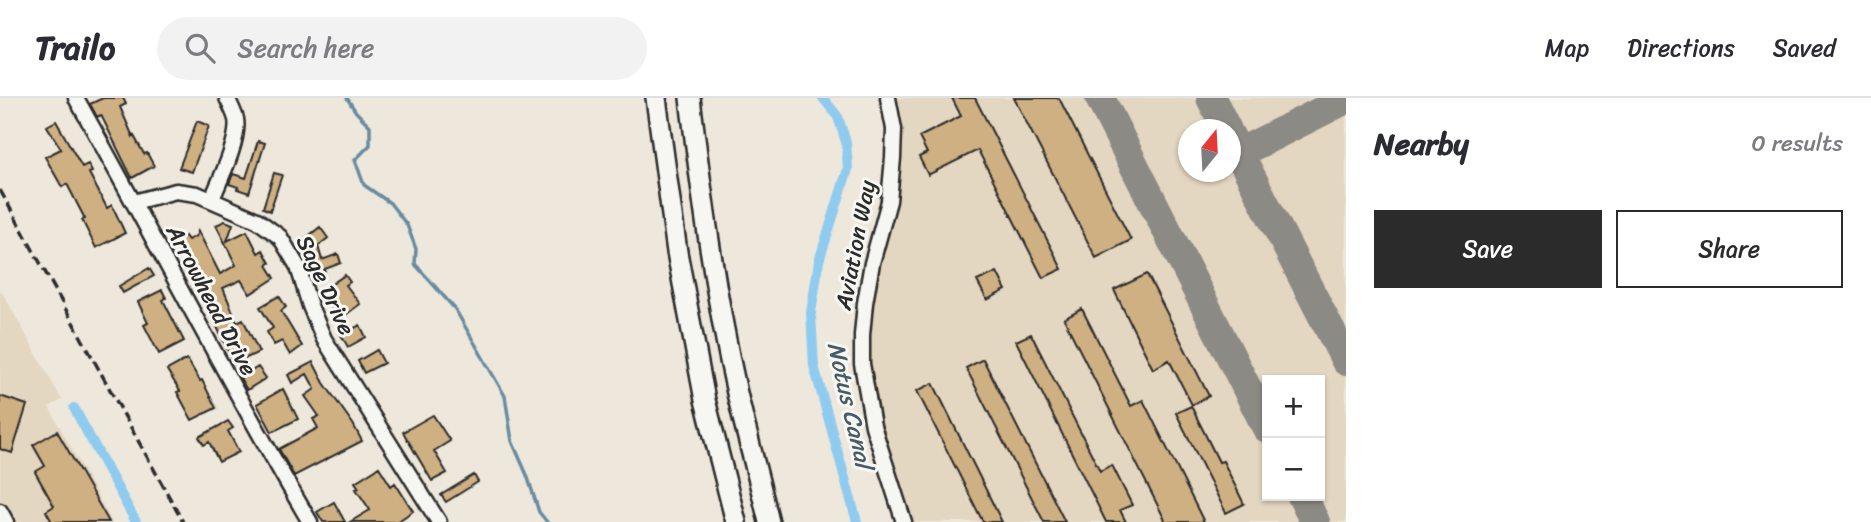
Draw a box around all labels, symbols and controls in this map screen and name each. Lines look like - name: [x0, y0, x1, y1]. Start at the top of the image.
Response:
- search box: [157, 17, 647, 80]
- text: Trailo: [35, 19, 115, 77]
- text: Search here: [237, 25, 374, 71]
- text: Map: [1545, 27, 1589, 69]
- text: Directions: [1627, 27, 1735, 69]
- text: Saved: [1773, 27, 1836, 69]
- icon: search: [181, 29, 219, 67]
- text: Nearby: [1374, 117, 1469, 171]
- north arrow: [1178, 119, 1241, 182]
- text: 0 results: [1751, 123, 1843, 164]
- street label: Aviation Way: [823, 177, 888, 315]
- button: Save: [1374, 210, 1602, 288]
- button: Share: [1616, 210, 1843, 288]
- street label: Arrowhead Drive: [154, 216, 269, 384]
- street label: Sage Drive: [284, 228, 367, 343]
- water label: Notus Canal: [815, 338, 886, 477]
- map controls: [1262, 375, 1325, 501]
- button: +: [1262, 375, 1325, 438]
- button: −: [1262, 438, 1325, 501]

